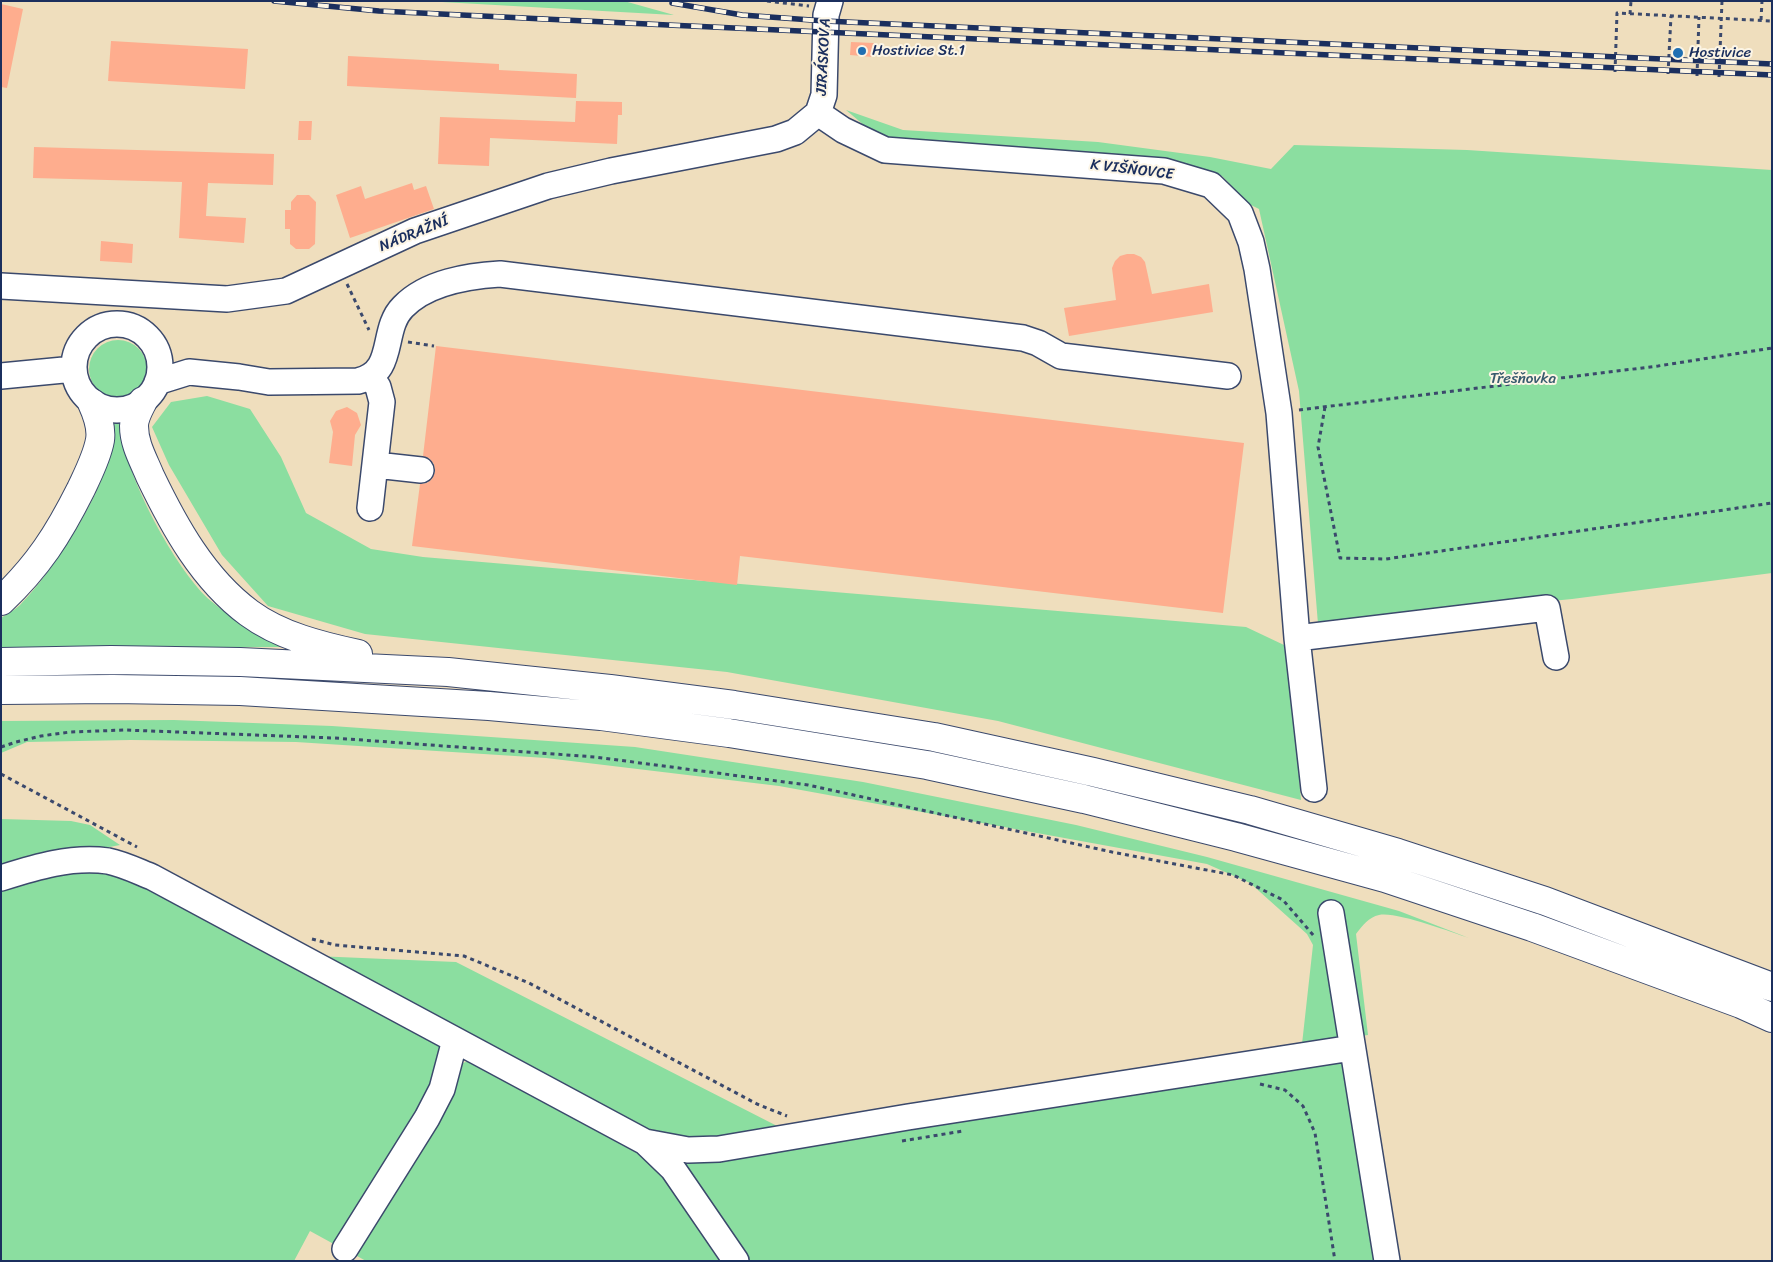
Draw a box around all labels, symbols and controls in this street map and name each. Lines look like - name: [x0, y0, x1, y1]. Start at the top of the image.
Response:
- street label: JIRÁSKOVA: [813, 18, 835, 96]
- place label: Hostivice St.1: [872, 42, 965, 60]
- place label: Hostivice: [1689, 44, 1751, 62]
- marker: Hostivice St.1: [856, 45, 868, 57]
- marker: Hostivice: [1671, 46, 1685, 60]
- street label: K VIŠŇOVCE: [1089, 156, 1175, 184]
- street label: NÁDRAŽNÍ: [377, 212, 451, 256]
- park label: Třešňovka: [1490, 370, 1556, 388]

